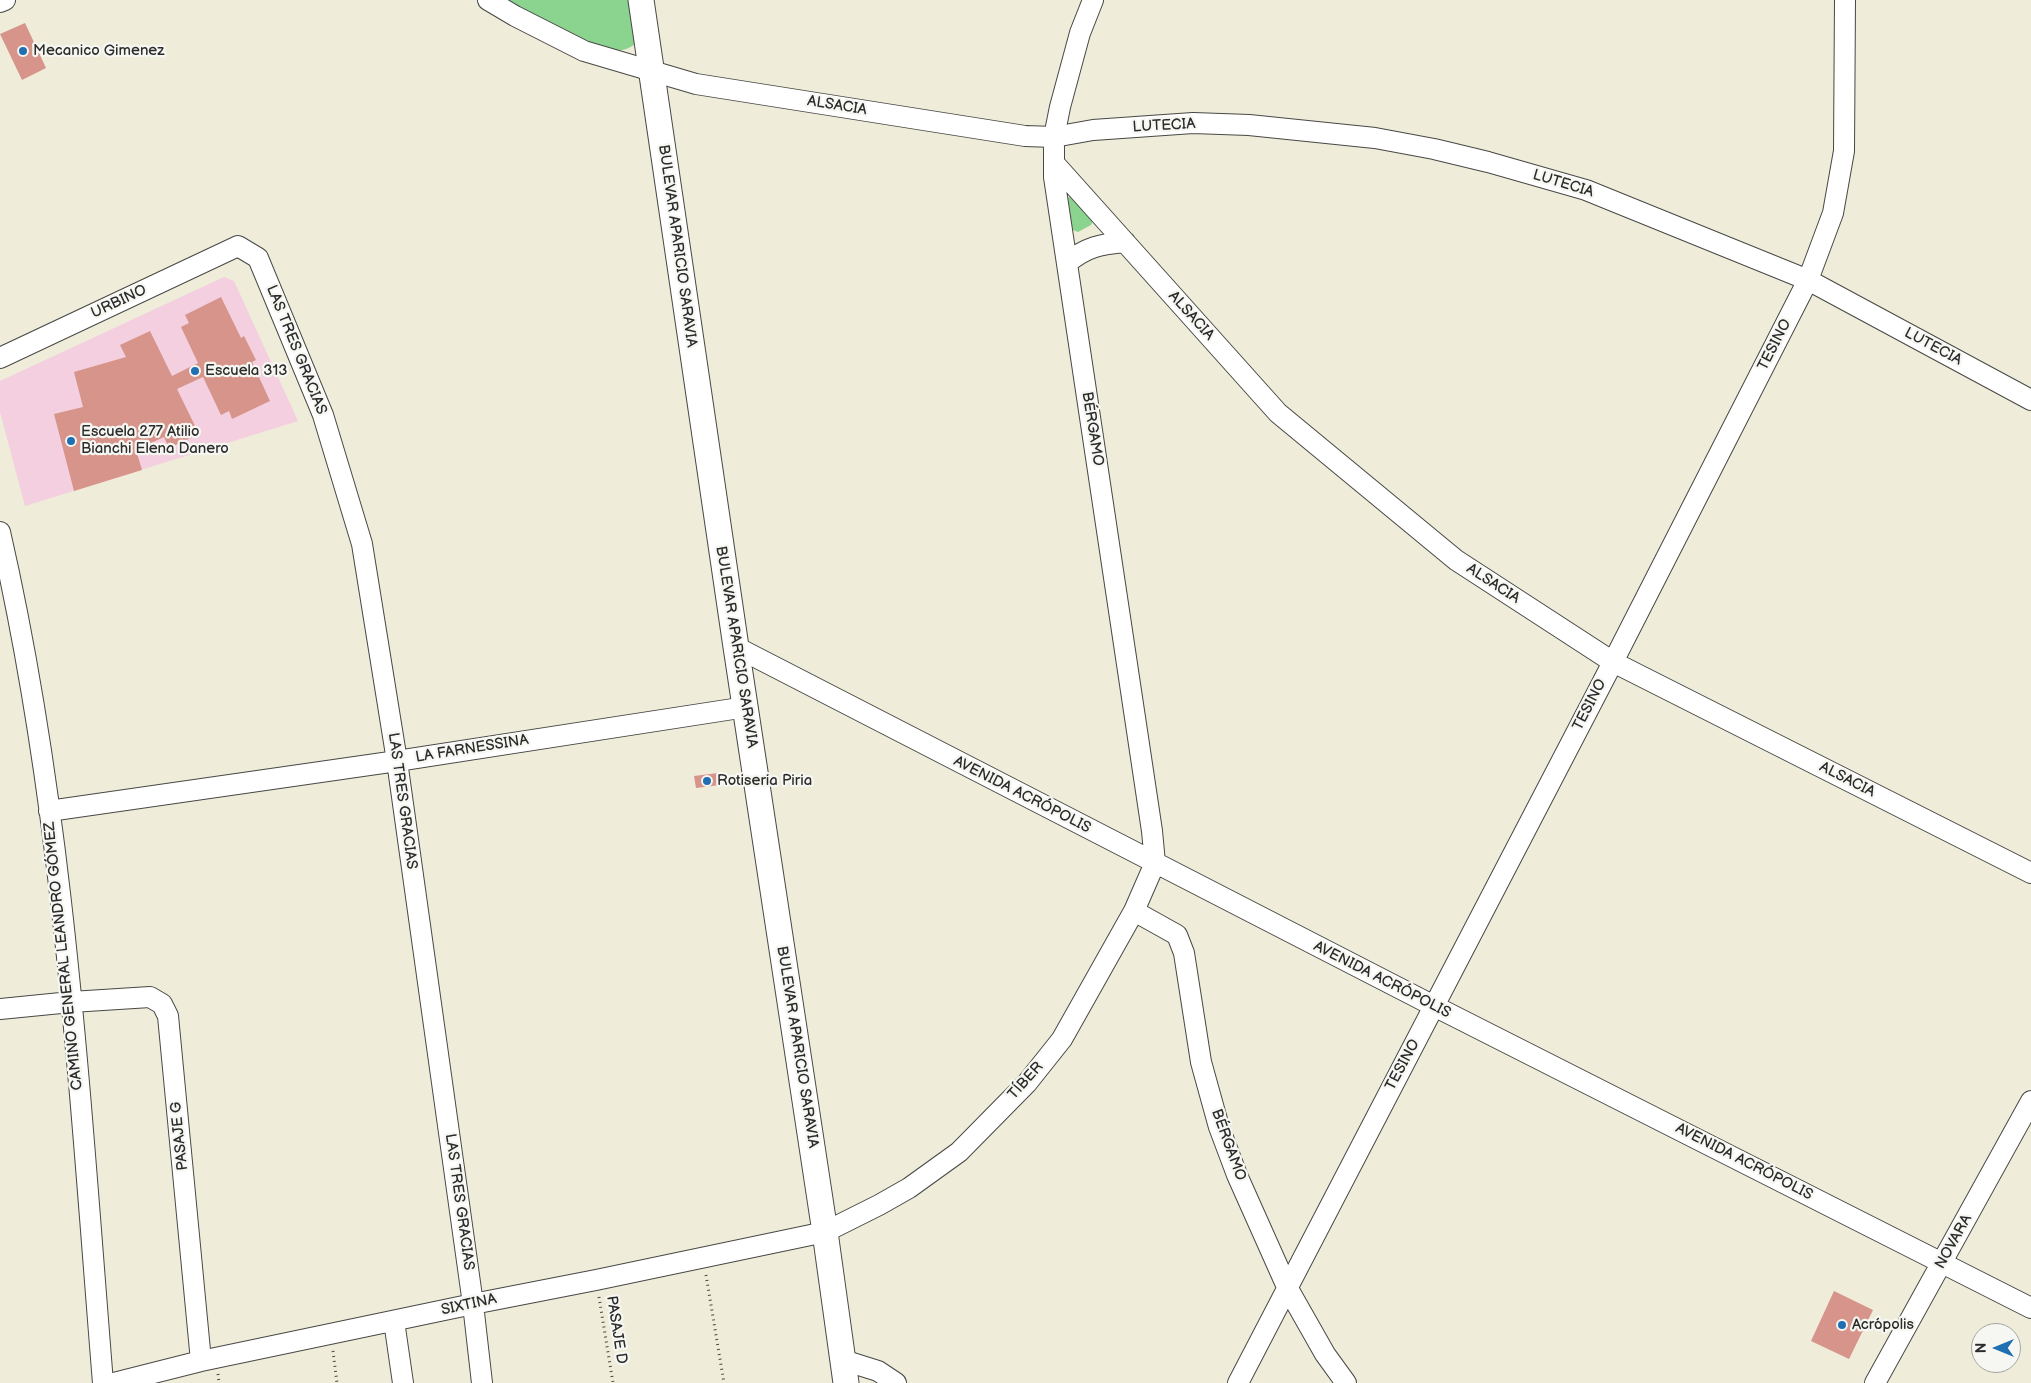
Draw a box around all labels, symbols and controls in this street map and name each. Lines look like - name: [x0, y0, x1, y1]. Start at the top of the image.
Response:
- place label: Mecanico Gimenez: [33, 42, 164, 60]
- marker: Mecanico Gimenez: [17, 45, 29, 57]
- street label: ALSACIA: [806, 92, 868, 120]
- street label: LUTECIA: [1132, 115, 1196, 137]
- street label: BULEVAR APARICIO SARAVIA: [654, 144, 700, 348]
- street label: LUTECIA: [1530, 166, 1596, 202]
- street label: URBINO: [88, 281, 150, 323]
- street label: LAS TRES GRACIAS: [262, 283, 330, 417]
- street label: ALSACIA: [1164, 288, 1218, 344]
- street label: TESINO: [1754, 316, 1796, 374]
- street label: LUTECIA: [1901, 324, 1965, 370]
- place label: Escuela 313: [205, 362, 288, 380]
- marker: Escuela 313: [189, 365, 201, 377]
- street label: BÉRGAMO: [1077, 391, 1107, 467]
- place label: Escuela 277 Atilio Bianchi Elena Danero: [81, 423, 229, 458]
- marker: Escuela 277 Atilio Bianchi Elena Danero: [65, 435, 77, 447]
- street label: BULEVAR APARICIO SARAVIA: [711, 545, 761, 749]
- street label: ALSACIA: [1463, 560, 1523, 608]
- street label: TESINO: [1569, 676, 1611, 734]
- street label: LA FARNESSINA: [414, 731, 530, 767]
- street label: LAS TRES GRACIAS: [383, 732, 421, 870]
- street label: AVENIDA ACRÓPOLIS: [950, 753, 1094, 837]
- street label: ALSACIA: [1816, 758, 1878, 802]
- place label: Rotiseria Piria: [717, 772, 812, 790]
- marker: Rotiseria Piria: [701, 775, 713, 787]
- street label: CAMINO GENERAL LEANDRO GÓMEZ: [41, 821, 87, 1091]
- street label: AVENIDA ACRÓPOLIS: [1310, 938, 1454, 1022]
- street label: BULEVAR APARICIO SARAVIA: [772, 945, 822, 1149]
- street label: TESINO: [1382, 1036, 1424, 1094]
- street label: TÍBER: [1004, 1058, 1048, 1104]
- street label: PASAJE G: [167, 1101, 193, 1171]
- street label: BÉRGAMO: [1207, 1107, 1249, 1183]
- street label: AVENIDA ACRÓPOLIS: [1672, 1120, 1816, 1204]
- street label: LAS TRES GRACIAS: [440, 1133, 478, 1271]
- street label: NOVARA: [1932, 1212, 1976, 1272]
- street label: SIXTINA: [440, 1290, 498, 1320]
- street label: PASAJE D: [602, 1295, 630, 1365]
- place label: Acrópolis: [1852, 1316, 1914, 1334]
- marker: Acrópolis: [1836, 1319, 1848, 1331]
- north arrow: [1971, 1323, 2021, 1373]
- text: N: [1973, 1343, 1990, 1353]

